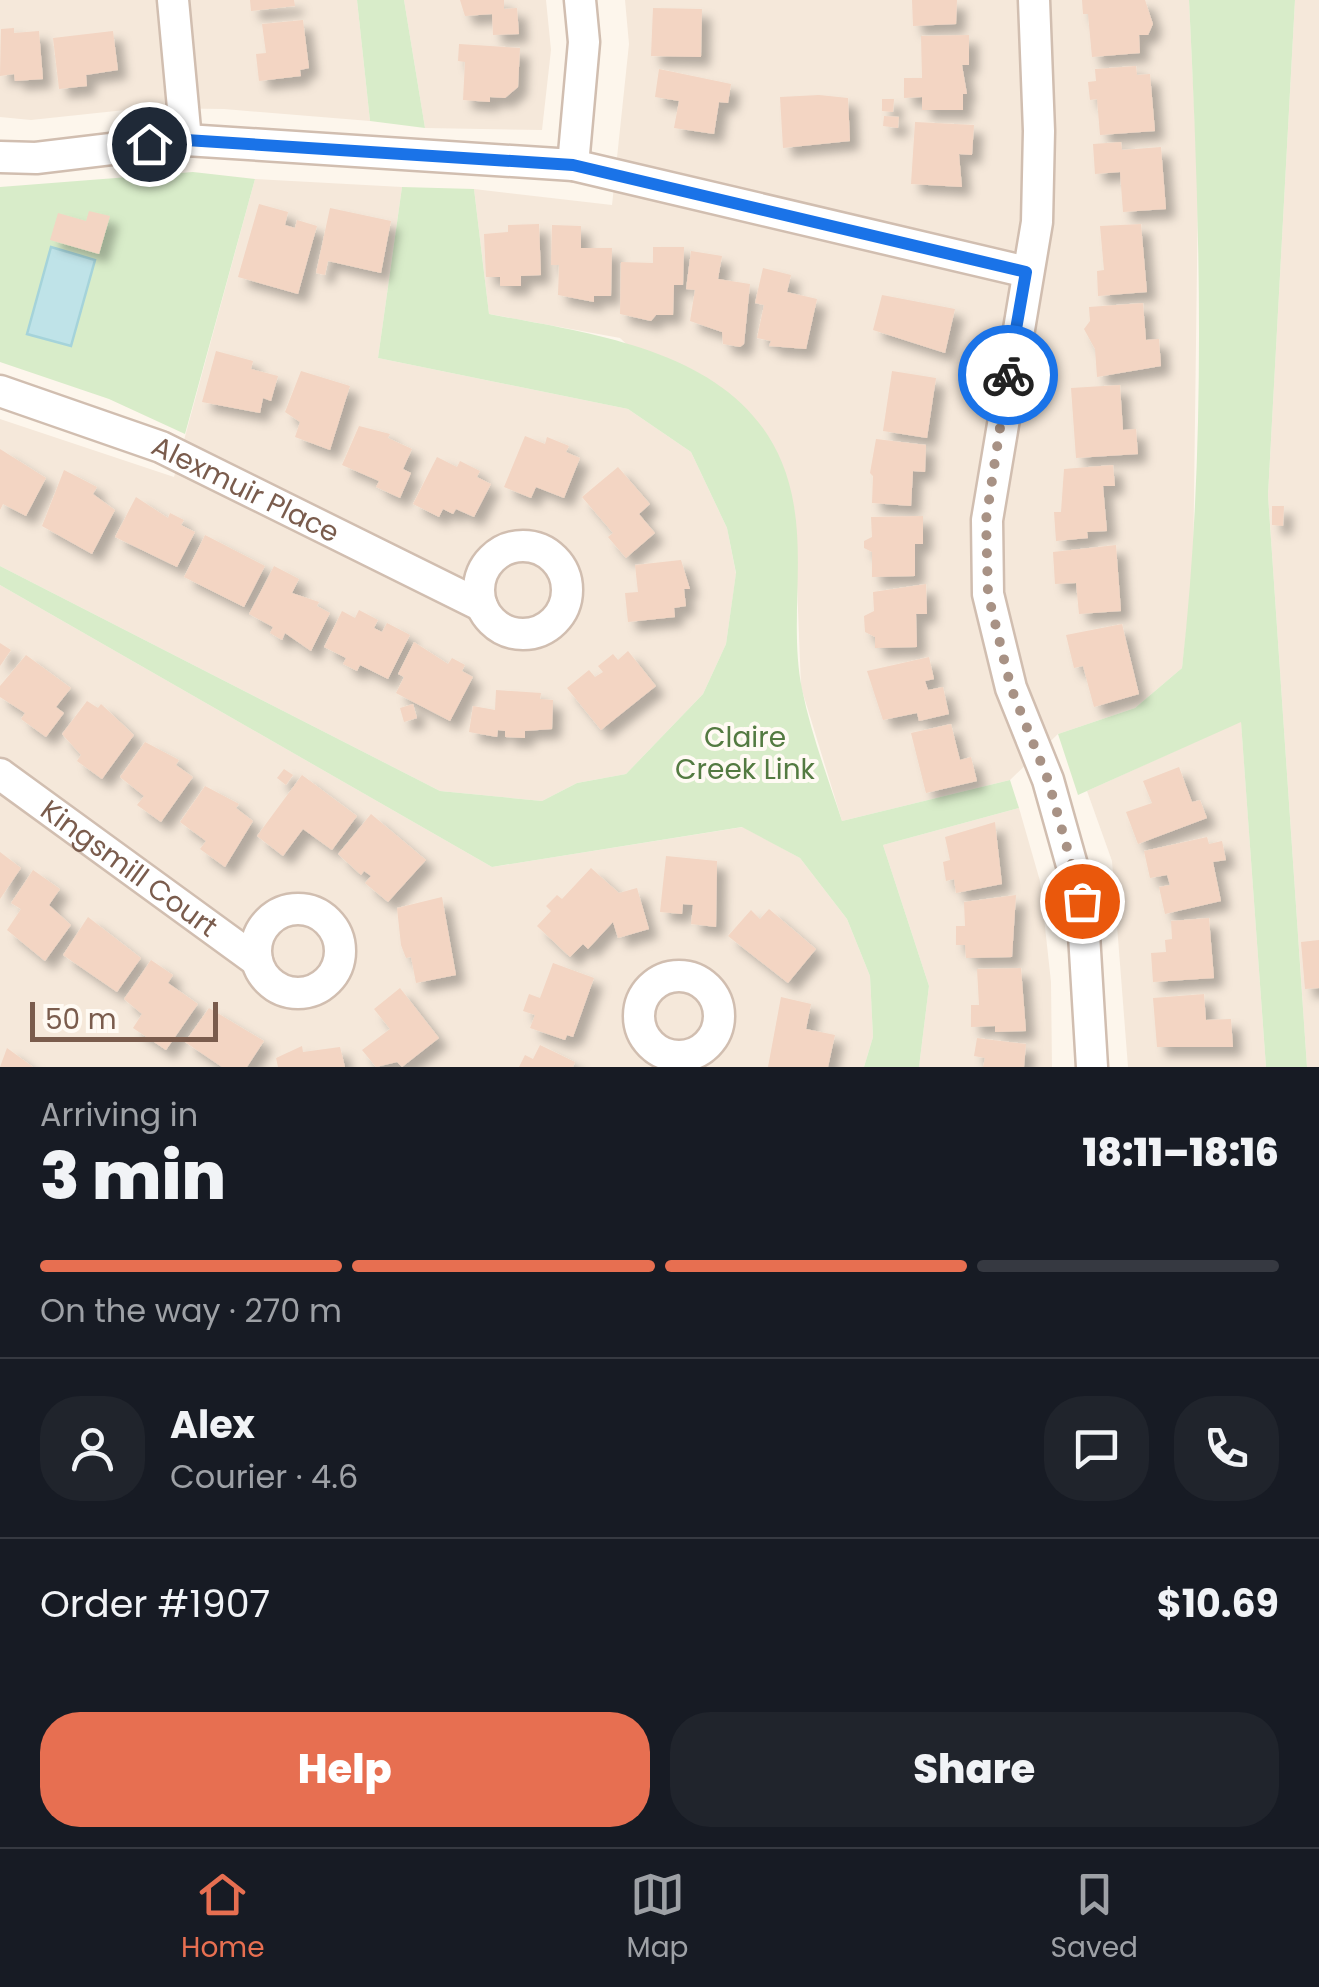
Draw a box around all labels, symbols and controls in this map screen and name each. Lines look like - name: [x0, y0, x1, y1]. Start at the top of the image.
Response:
- pin: [107, 102, 192, 187]
- icon: home: [122, 117, 177, 172]
- courier: [958, 325, 1058, 425]
- icon: bike: [981, 348, 1036, 403]
- street label: Alexmuir Place: [145, 426, 346, 552]
- park label: Claire Creek Link: [675, 718, 816, 789]
- street label: Kingsmill Court: [33, 791, 226, 946]
- pin: [1040, 859, 1125, 944]
- icon: bag: [1055, 874, 1110, 929]
- scale bar: [30, 997, 218, 1042]
- text: 50 m: [45, 1000, 116, 1039]
- text: Arriving in: [40, 1092, 198, 1137]
- text: 18:11–18:16: [1083, 1126, 1279, 1179]
- text: 3 min: [40, 1131, 226, 1222]
- text: On the way · 270 m: [40, 1288, 342, 1333]
- button: person: [40, 1396, 145, 1501]
- button: chat: [1044, 1396, 1149, 1501]
- button: phone: [1174, 1396, 1279, 1501]
- text: Alex: [170, 1398, 255, 1451]
- text: Courier · 4.6: [170, 1454, 358, 1499]
- text: Order #1907: [40, 1577, 270, 1630]
- text: $10.69: [1157, 1577, 1279, 1630]
- button: Help: [40, 1712, 650, 1827]
- button: Share: [670, 1712, 1279, 1827]
- tab: Home: [181, 1867, 265, 1969]
- tab: Map: [627, 1867, 689, 1969]
- tab: Saved: [1051, 1867, 1138, 1969]

